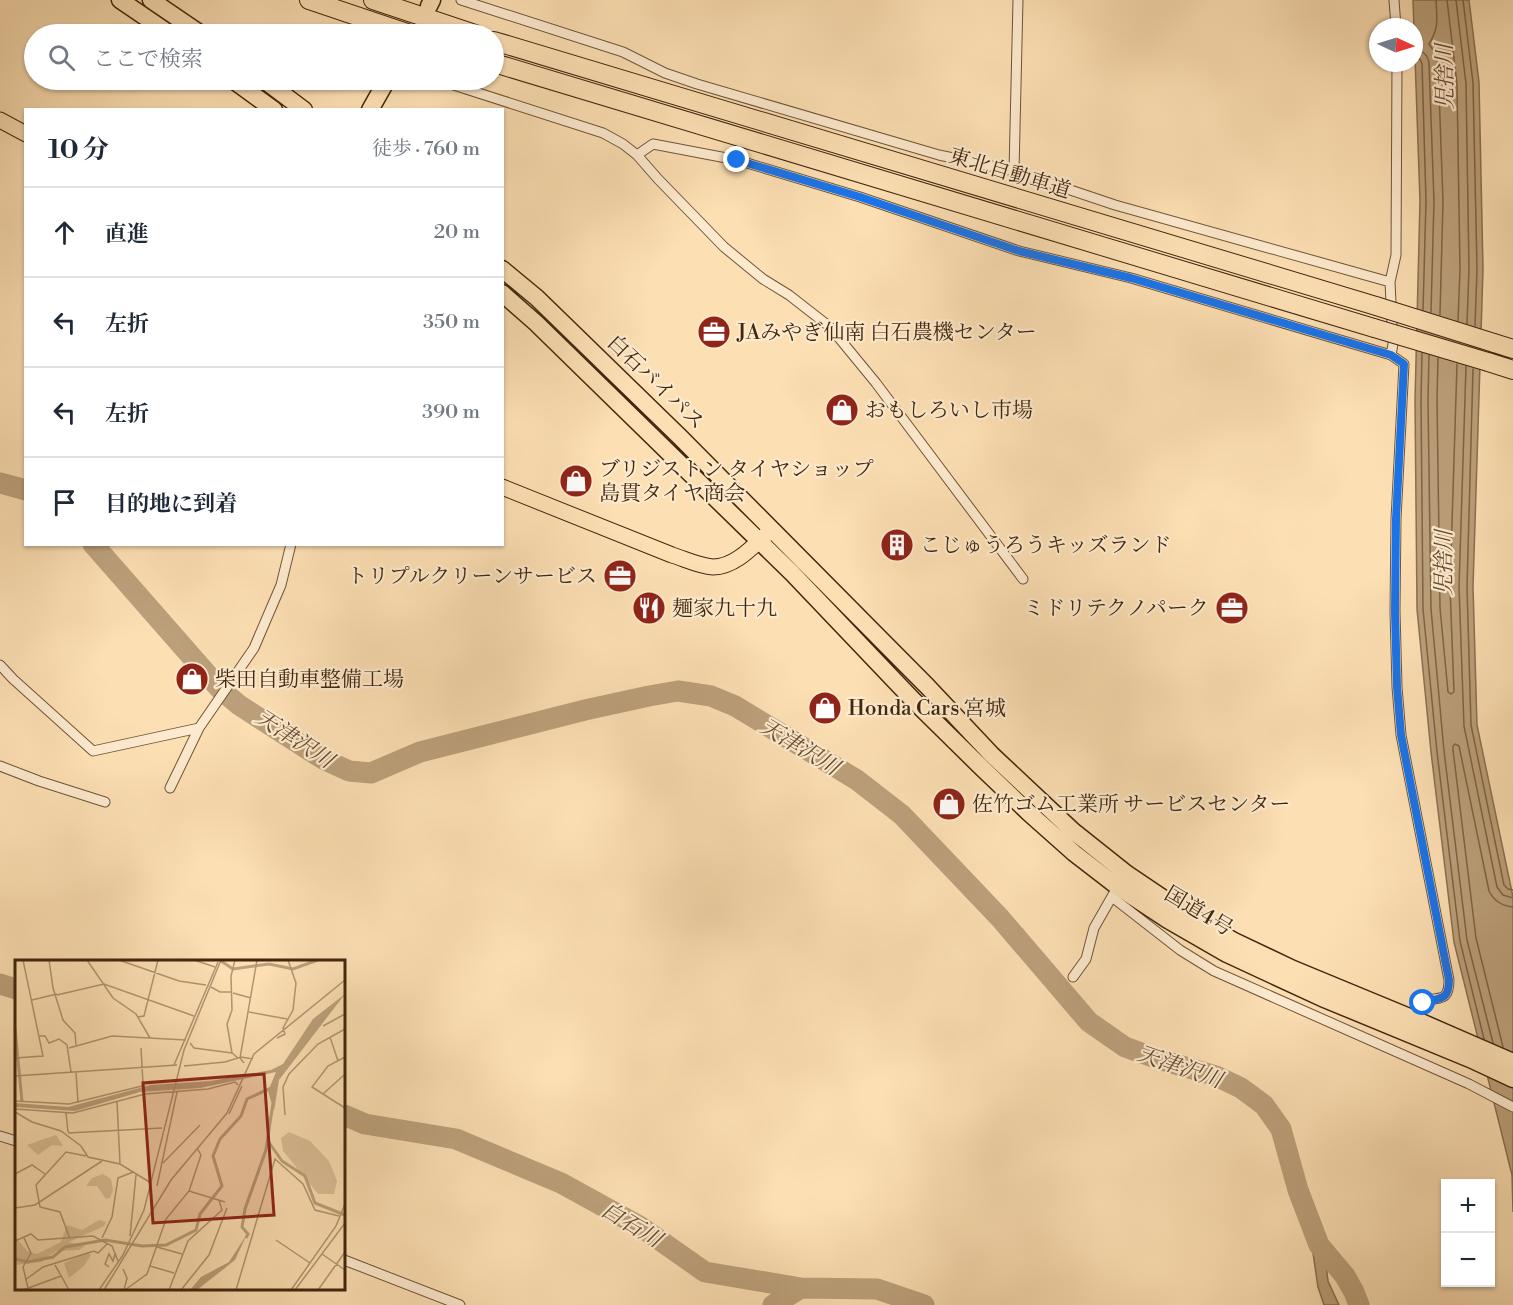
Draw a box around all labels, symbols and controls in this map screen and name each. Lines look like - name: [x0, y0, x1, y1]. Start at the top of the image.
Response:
- north arrow: [1369, 18, 1423, 72]
- search box: [24, 24, 504, 90]
- icon: search: [45, 41, 78, 74]
- water label: 児捨川: [1431, 42, 1460, 110]
- text: ここで検索: [93, 46, 203, 73]
- text: 10 分: [48, 134, 109, 166]
- text: 徒歩 · 760 m: [372, 137, 480, 162]
- street label: 東北自動車道: [946, 143, 1074, 205]
- route end: [723, 146, 749, 172]
- icon: ahead: [48, 216, 81, 249]
- text: 20 m: [434, 220, 480, 245]
- text: 直進: [105, 221, 149, 248]
- icon: left: [48, 306, 81, 339]
- text: 350 m: [423, 310, 480, 335]
- text: 左折: [105, 311, 149, 338]
- office icon: JAみやぎ仙南 白石農機センター: [696, 314, 732, 350]
- place label: JAみやぎ仙南 白石農機センター: [736, 320, 1037, 346]
- street label: 白石バイパス: [601, 330, 710, 436]
- shop icon: おもしろいし市場: [824, 392, 860, 428]
- icon: left: [48, 396, 81, 429]
- place label: おもしろいし市場: [865, 398, 1033, 424]
- text: 390 m: [422, 400, 480, 425]
- text: 左折: [105, 401, 149, 428]
- place label: ブリジストン タイヤショップ 島貫タイヤ商会: [599, 457, 874, 507]
- shop icon: ブリジストン タイヤショップ 島貫タイヤ商会: [558, 463, 594, 499]
- icon: arrive: [48, 486, 81, 519]
- text: 目的地に到着: [105, 491, 237, 518]
- building icon: こじゅうろうキッズランド: [879, 527, 915, 563]
- water label: 児捨川: [1431, 528, 1458, 596]
- place label: こじゅうろうキッズランド: [920, 533, 1172, 559]
- office icon: トリプルクリーンサービス: [602, 558, 638, 594]
- place label: トリプルクリーンサービス: [347, 564, 597, 590]
- restaurant icon: 麺家九十九: [631, 590, 667, 626]
- office icon: ミドリテクノパーク: [1214, 590, 1250, 626]
- place label: 麺家九十九: [672, 596, 777, 622]
- place label: ミドリテクノパーク: [1023, 596, 1209, 622]
- shop icon: 柴田自動車整備工場: [174, 661, 210, 697]
- place label: 柴田自動車整備工場: [215, 667, 404, 693]
- shop icon: Honda Cars 宮城: [807, 690, 843, 726]
- place label: Honda Cars 宮城: [848, 696, 1006, 722]
- water label: 天津沢川: [250, 704, 340, 776]
- water label: 天津沢川: [755, 713, 846, 783]
- shop icon: 佐竹ゴム工業所 サービスセンター: [931, 786, 967, 822]
- place label: 佐竹ゴム工業所 サービスセンター: [972, 792, 1291, 818]
- street label: 国道4号: [1159, 881, 1238, 942]
- inset map: [15, 960, 345, 1290]
- route start: [1409, 989, 1435, 1015]
- water label: 天津沢川: [1134, 1040, 1227, 1095]
- map controls: [1441, 1179, 1495, 1287]
- button: +: [1441, 1179, 1495, 1233]
- water label: 白石川: [596, 1197, 668, 1255]
- button: −: [1441, 1233, 1495, 1287]

